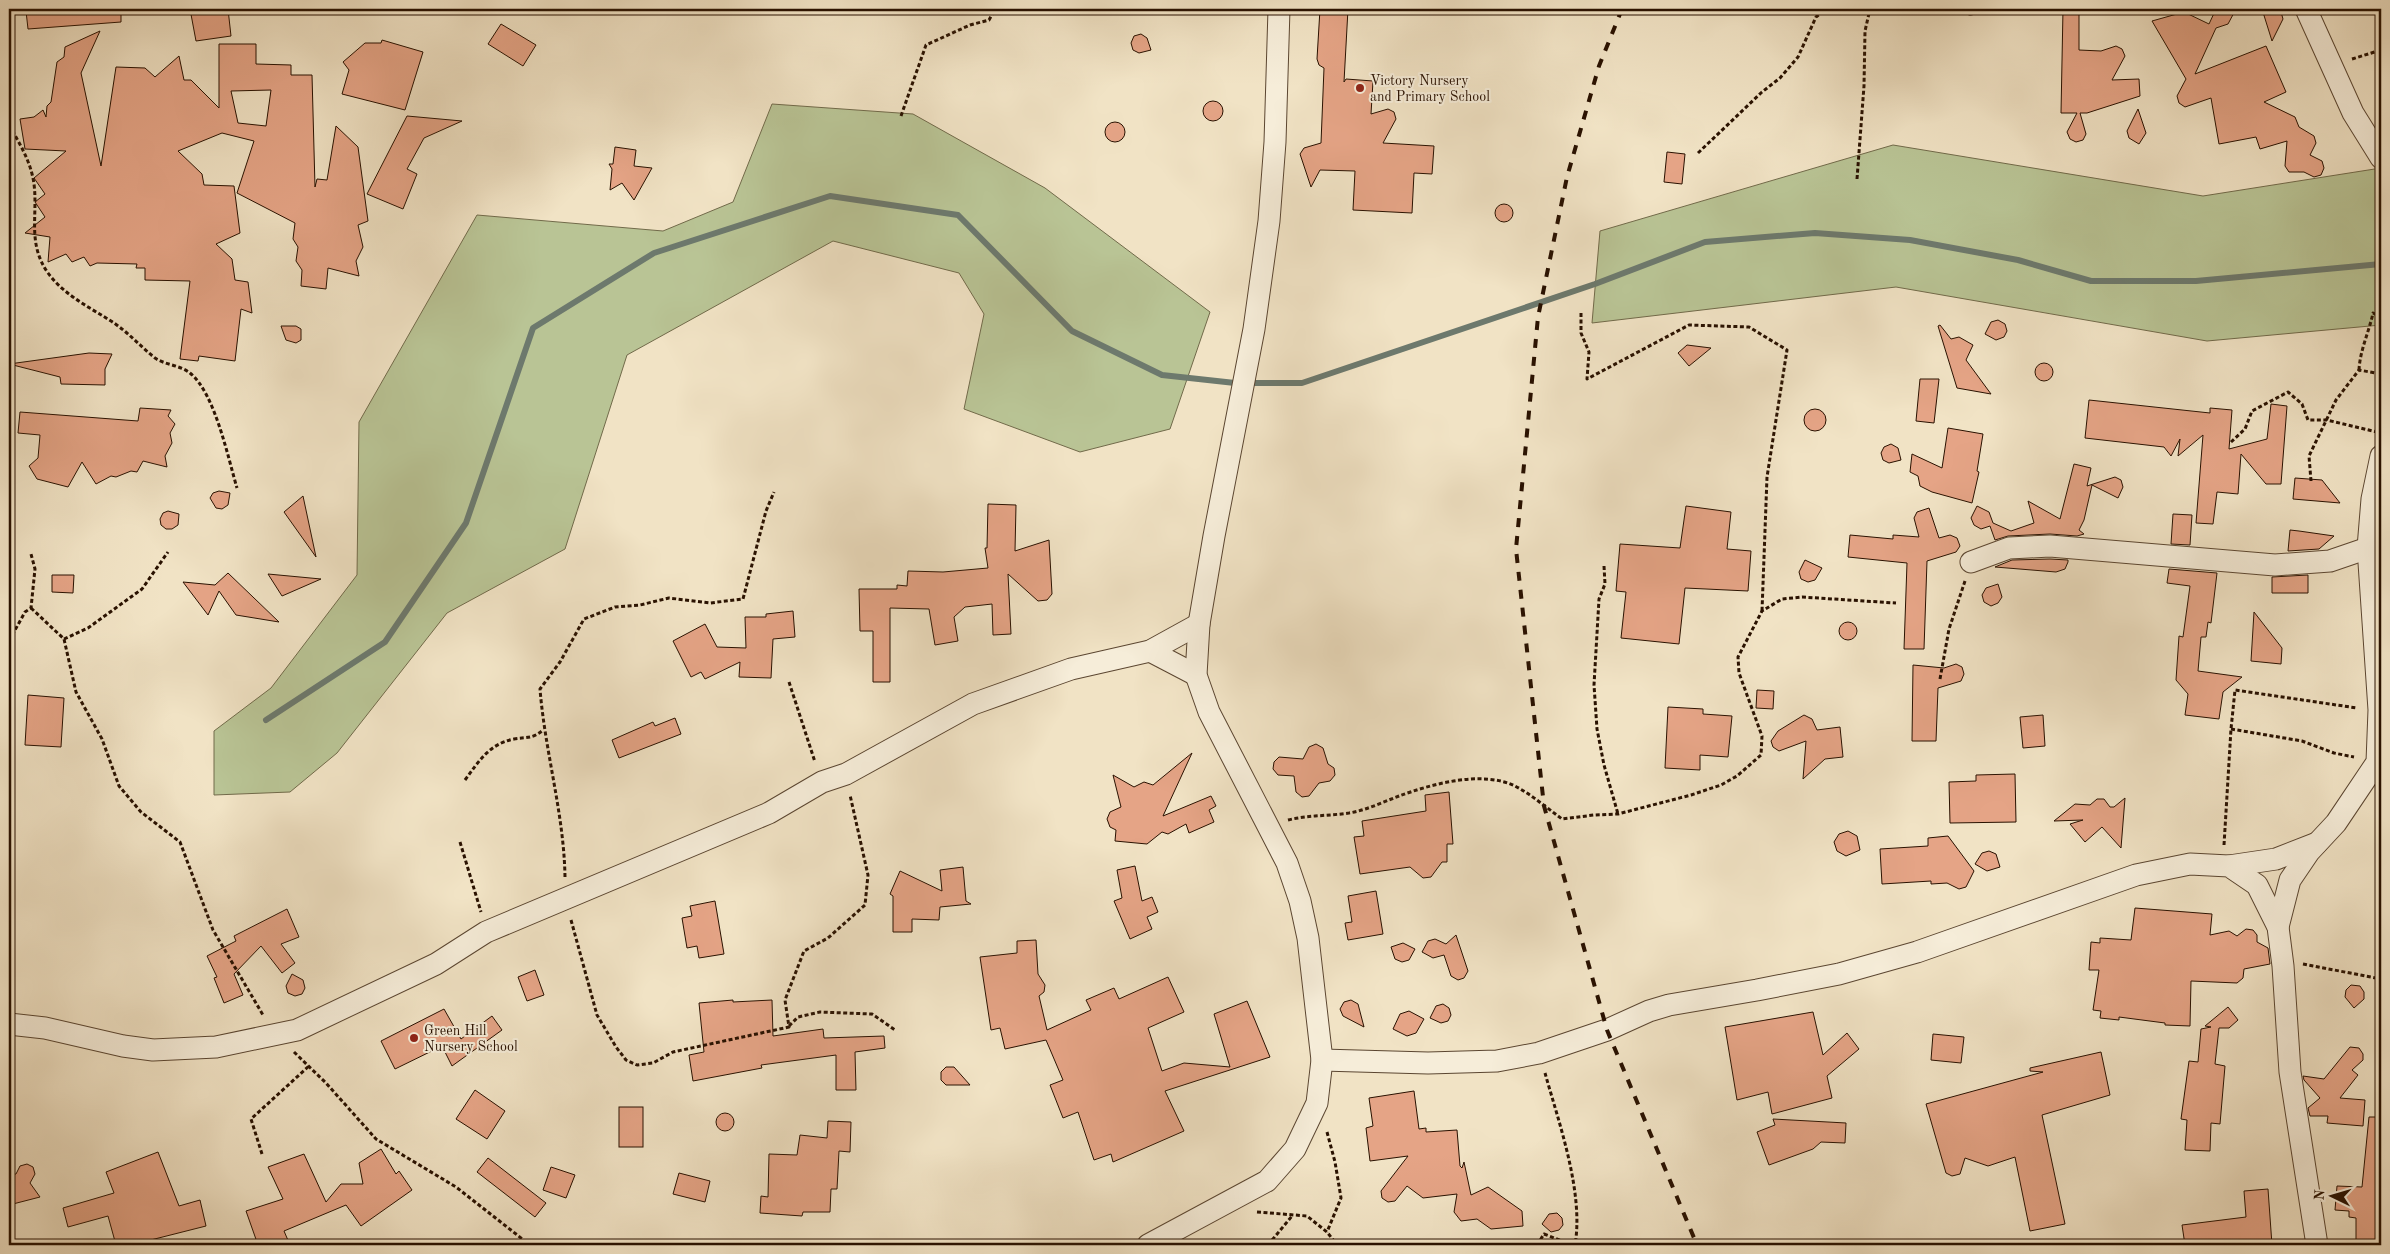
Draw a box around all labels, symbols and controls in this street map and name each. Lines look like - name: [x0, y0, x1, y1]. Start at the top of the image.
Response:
- place label: Victory Nursery and Primary School: [1370, 74, 1490, 104]
- marker: Victory Nursery and Primary School: [1354, 82, 1366, 94]
- place label: Green Hill Nursery School: [424, 1024, 518, 1054]
- marker: Green Hill Nursery School: [408, 1032, 420, 1044]
- north arrow: [2308, 1172, 2358, 1222]
- text: N: [2313, 1189, 2328, 1201]

